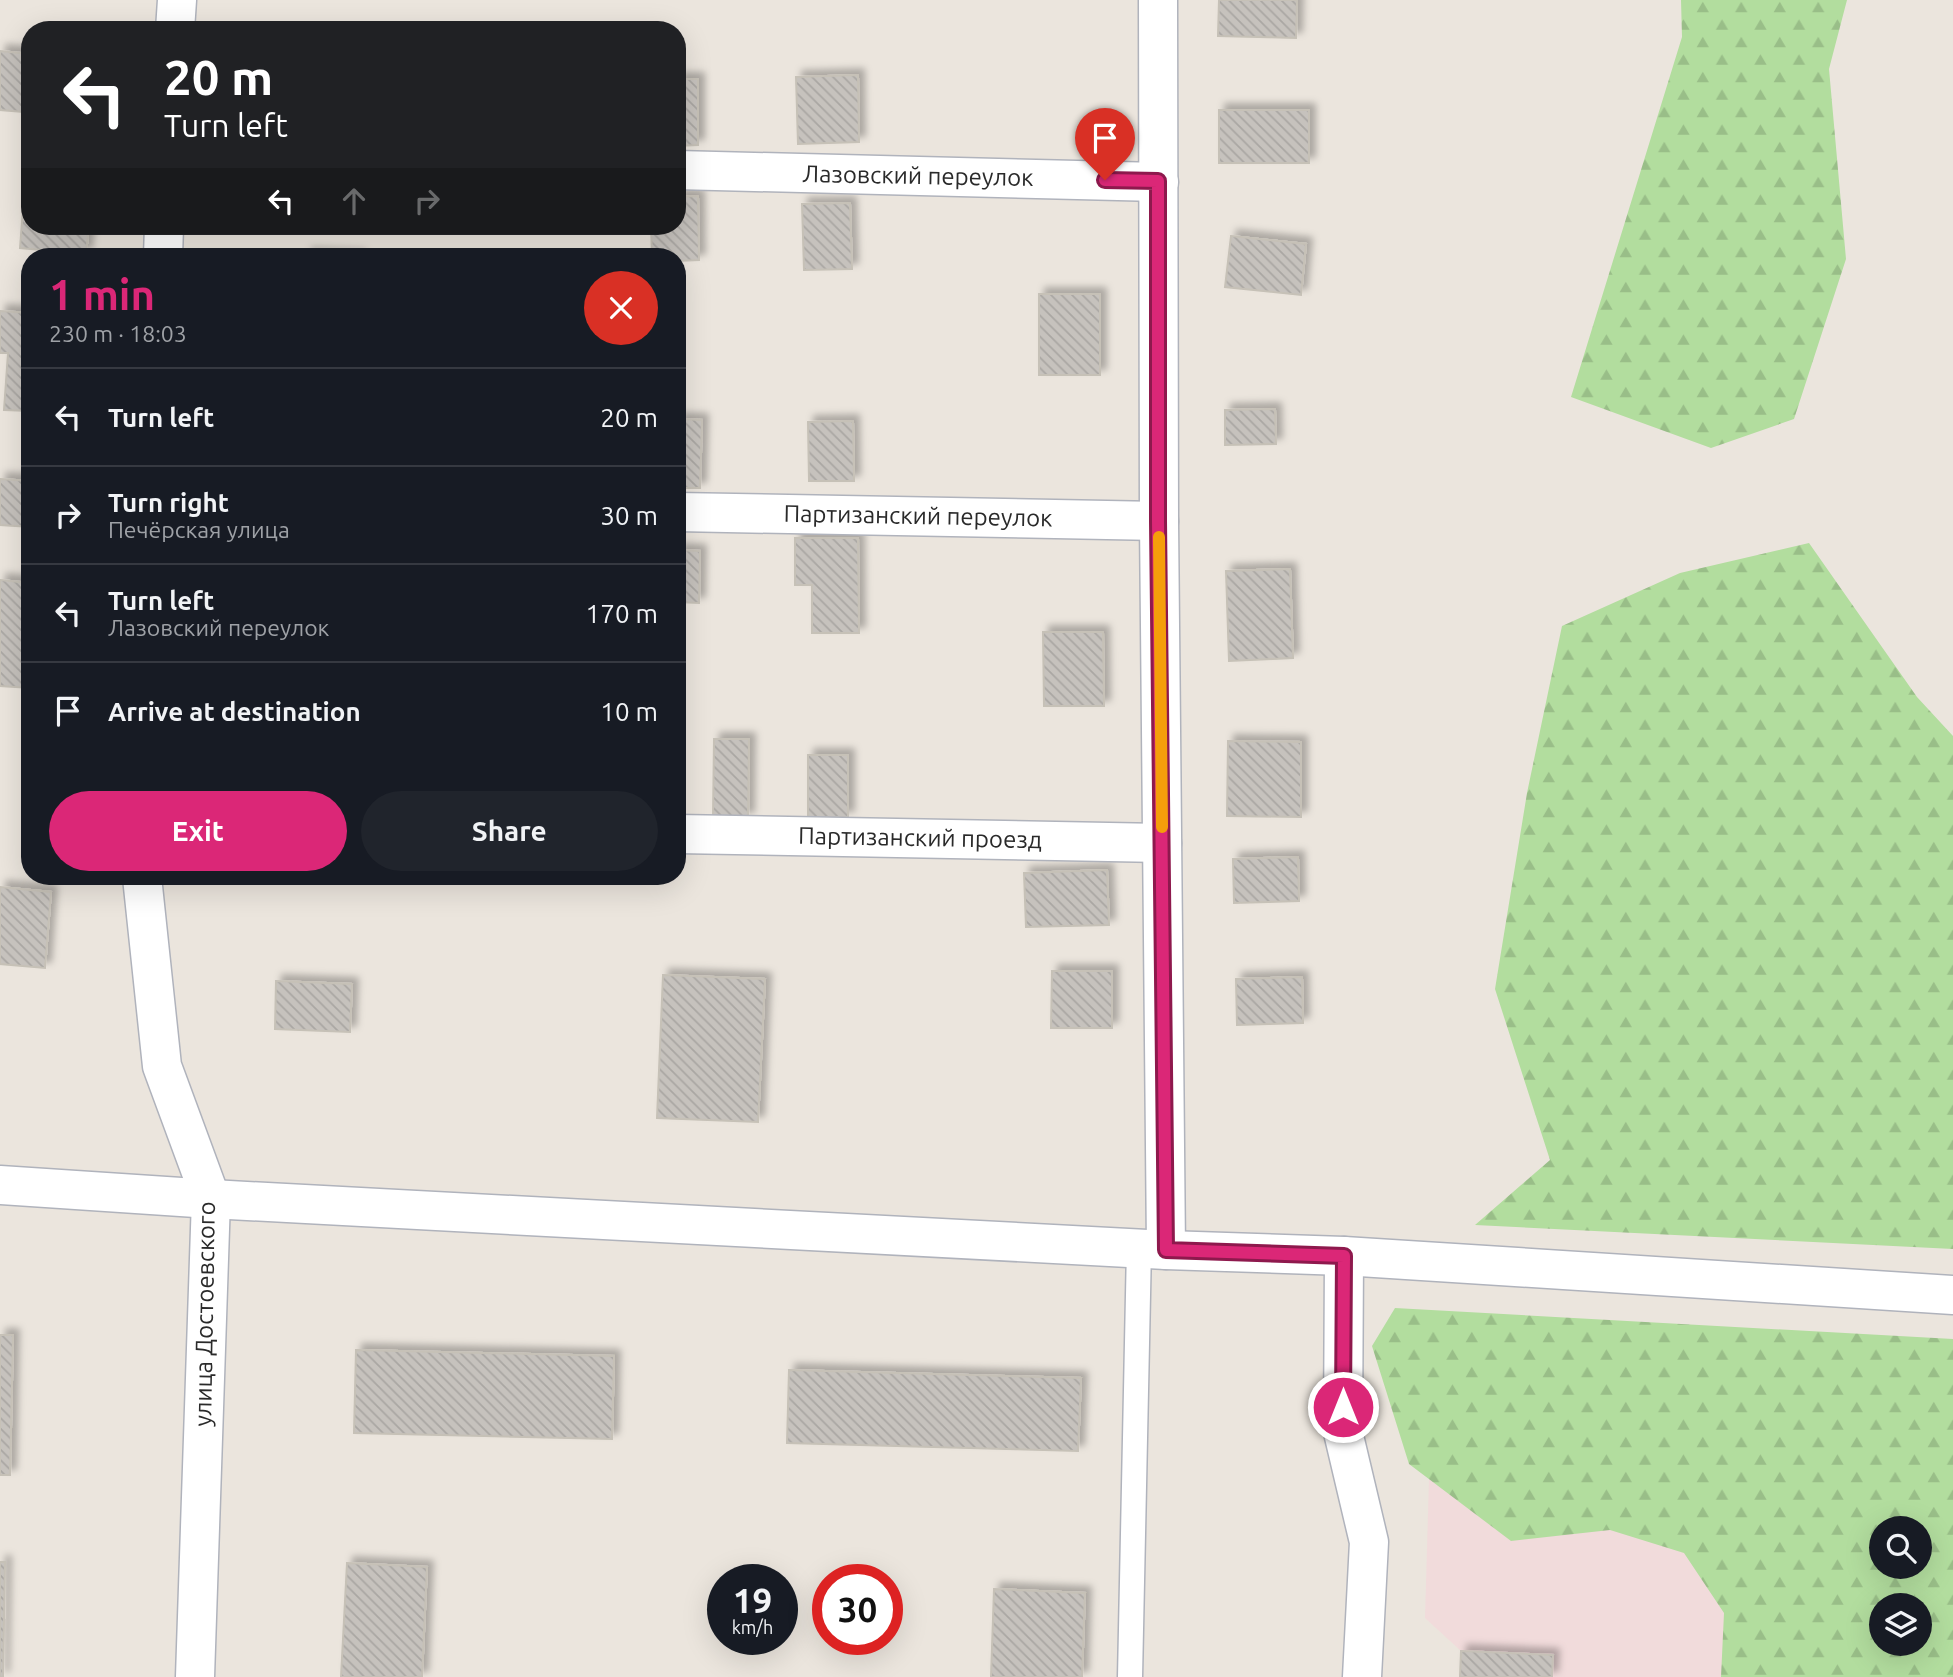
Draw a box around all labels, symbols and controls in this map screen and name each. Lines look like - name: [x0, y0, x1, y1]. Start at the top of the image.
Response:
- icon: left: [49, 49, 140, 140]
- text: 20 m: [164, 49, 273, 104]
- text: Turn left: [164, 107, 288, 143]
- pin: [1075, 108, 1135, 180]
- icon: arrive: [1086, 119, 1124, 157]
- street label: Лазовский переулок: [802, 160, 1034, 191]
- icon: left: [262, 182, 300, 220]
- icon: ahead: [335, 182, 373, 220]
- icon: right: [408, 182, 446, 220]
- text: 1 min: [49, 271, 155, 318]
- button: close: [584, 271, 658, 345]
- text: 230 m · 18:03: [49, 321, 187, 346]
- icon: left: [49, 398, 87, 436]
- text: Turn left: [108, 403, 214, 432]
- text: 20 m: [600, 403, 658, 432]
- text: Turn right: [108, 488, 229, 517]
- icon: right: [49, 496, 87, 534]
- street label: Партизанский переулок: [783, 500, 1053, 531]
- text: 30 m: [600, 501, 658, 530]
- text: Печёрская улица: [108, 517, 290, 542]
- text: Turn left: [108, 586, 214, 615]
- icon: left: [49, 594, 87, 632]
- text: 170 m: [586, 599, 658, 628]
- text: Лазовский переулок: [108, 615, 329, 640]
- icon: arrive: [49, 692, 87, 730]
- text: Arrive at destination: [108, 697, 361, 726]
- text: 10 m: [600, 697, 658, 726]
- button: Exit: [49, 791, 347, 871]
- button: Share: [361, 791, 658, 871]
- street label: Партизанский проезд: [798, 822, 1042, 853]
- street label: улица Достоевского: [189, 1201, 220, 1427]
- position arrow: [1306, 1370, 1380, 1444]
- map controls: [1869, 1516, 1932, 1656]
- button: search: [1869, 1516, 1932, 1579]
- speed limit sign: 30: [812, 1564, 903, 1655]
- text: 19: [733, 1580, 772, 1620]
- button: layers: [1869, 1593, 1932, 1656]
- text: km/h: [732, 1617, 773, 1637]

